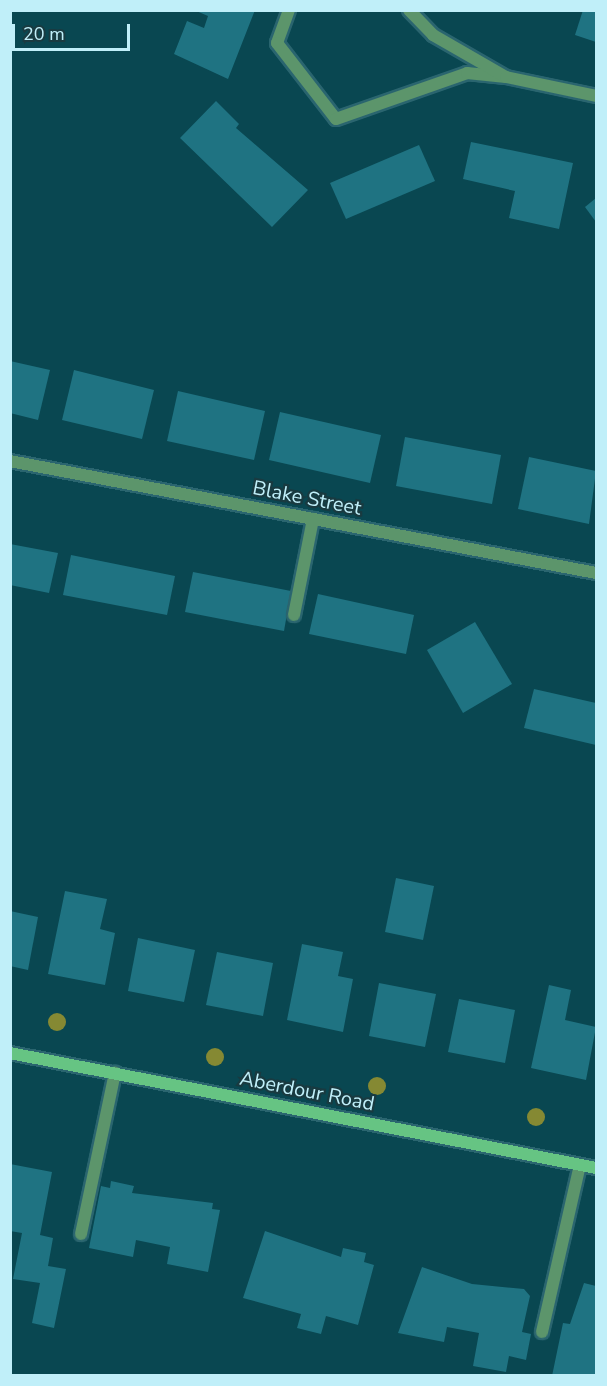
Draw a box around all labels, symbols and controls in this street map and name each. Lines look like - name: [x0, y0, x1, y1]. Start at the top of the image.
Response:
- scale bar: [15, 12, 134, 50]
- text: 20 m: [23, 22, 65, 46]
- street label: Blake Street: [251, 476, 363, 520]
- street label: Aberdour Road: [238, 1066, 376, 1116]

